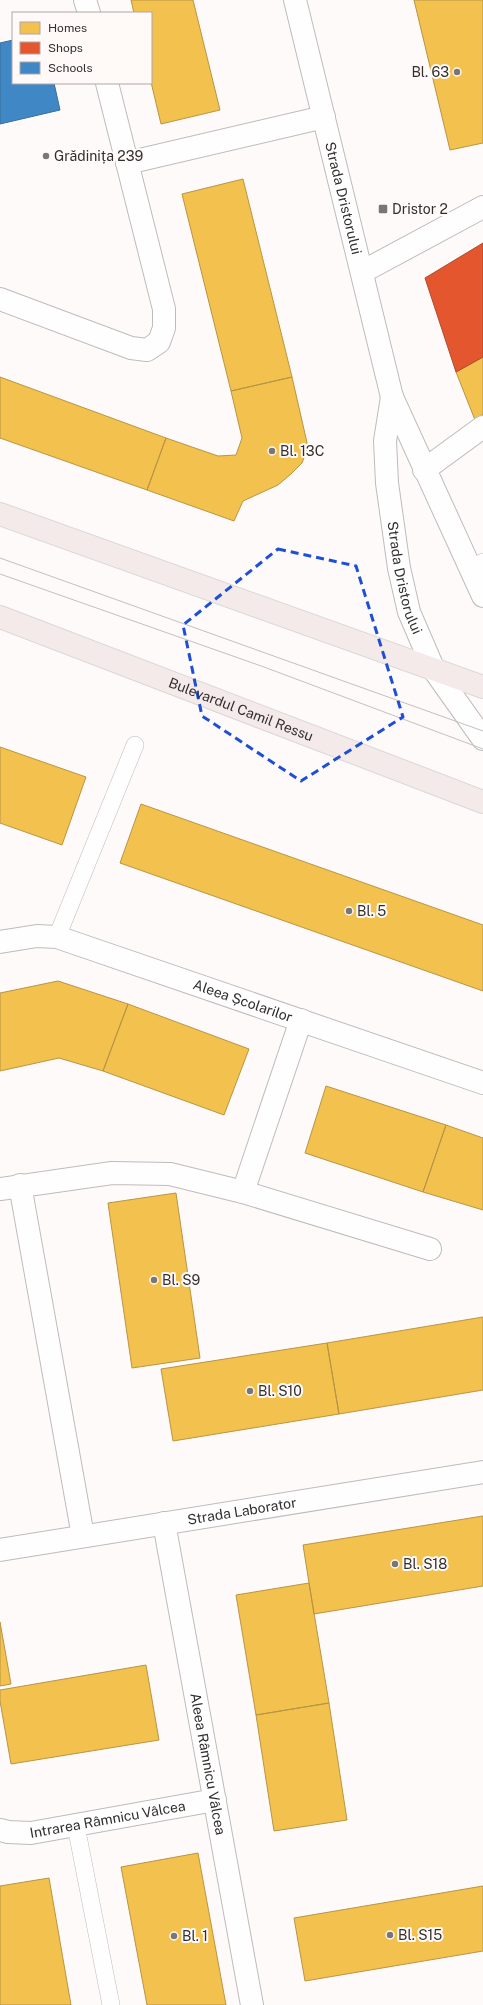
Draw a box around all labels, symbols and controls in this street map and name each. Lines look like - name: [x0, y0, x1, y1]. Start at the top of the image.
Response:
- legend: [12, 12, 152, 84]
- text: Homes: [48, 21, 87, 35]
- text: Shops: [48, 41, 83, 55]
- text: Schools: [48, 61, 93, 75]
- place label: Bl. 63: [411, 64, 449, 80]
- marker: Bl. 63: [452, 67, 462, 77]
- street label: Strada Dristorului: [322, 140, 365, 256]
- place label: Grădinița 239: [54, 148, 143, 164]
- marker: Grădinița 239: [41, 151, 51, 161]
- place label: Dristor 2: [392, 201, 448, 217]
- marker: Dristor 2: [377, 203, 389, 215]
- place label: Bl. 13C: [280, 443, 324, 459]
- marker: Bl. 13C: [267, 446, 277, 456]
- street label: Strada Dristorului: [384, 520, 425, 636]
- street label: Bulevardul Camil Ressu: [166, 674, 316, 744]
- place label: Bl. 5: [357, 903, 386, 919]
- marker: Bl. 5: [344, 906, 354, 916]
- street label: Aleea Școlarilor: [191, 976, 295, 1025]
- place label: Bl. S9: [162, 1272, 201, 1288]
- marker: Bl. S9: [149, 1275, 159, 1285]
- place label: Bl. S10: [258, 1383, 302, 1399]
- marker: Bl. S10: [245, 1386, 255, 1396]
- street label: Strada Laborator: [186, 1494, 298, 1528]
- place label: Bl. S18: [403, 1556, 447, 1572]
- marker: Bl. S18: [390, 1559, 400, 1569]
- street label: Aleea Râmnicu Vâlcea: [187, 1692, 229, 1836]
- street label: Intrarea Râmnicu Vâlcea: [28, 1797, 187, 1841]
- place label: Bl. S15: [398, 1927, 442, 1943]
- place label: Bl. 1: [182, 1928, 208, 1944]
- marker: Bl. S15: [385, 1930, 395, 1940]
- marker: Bl. 1: [169, 1931, 179, 1941]

